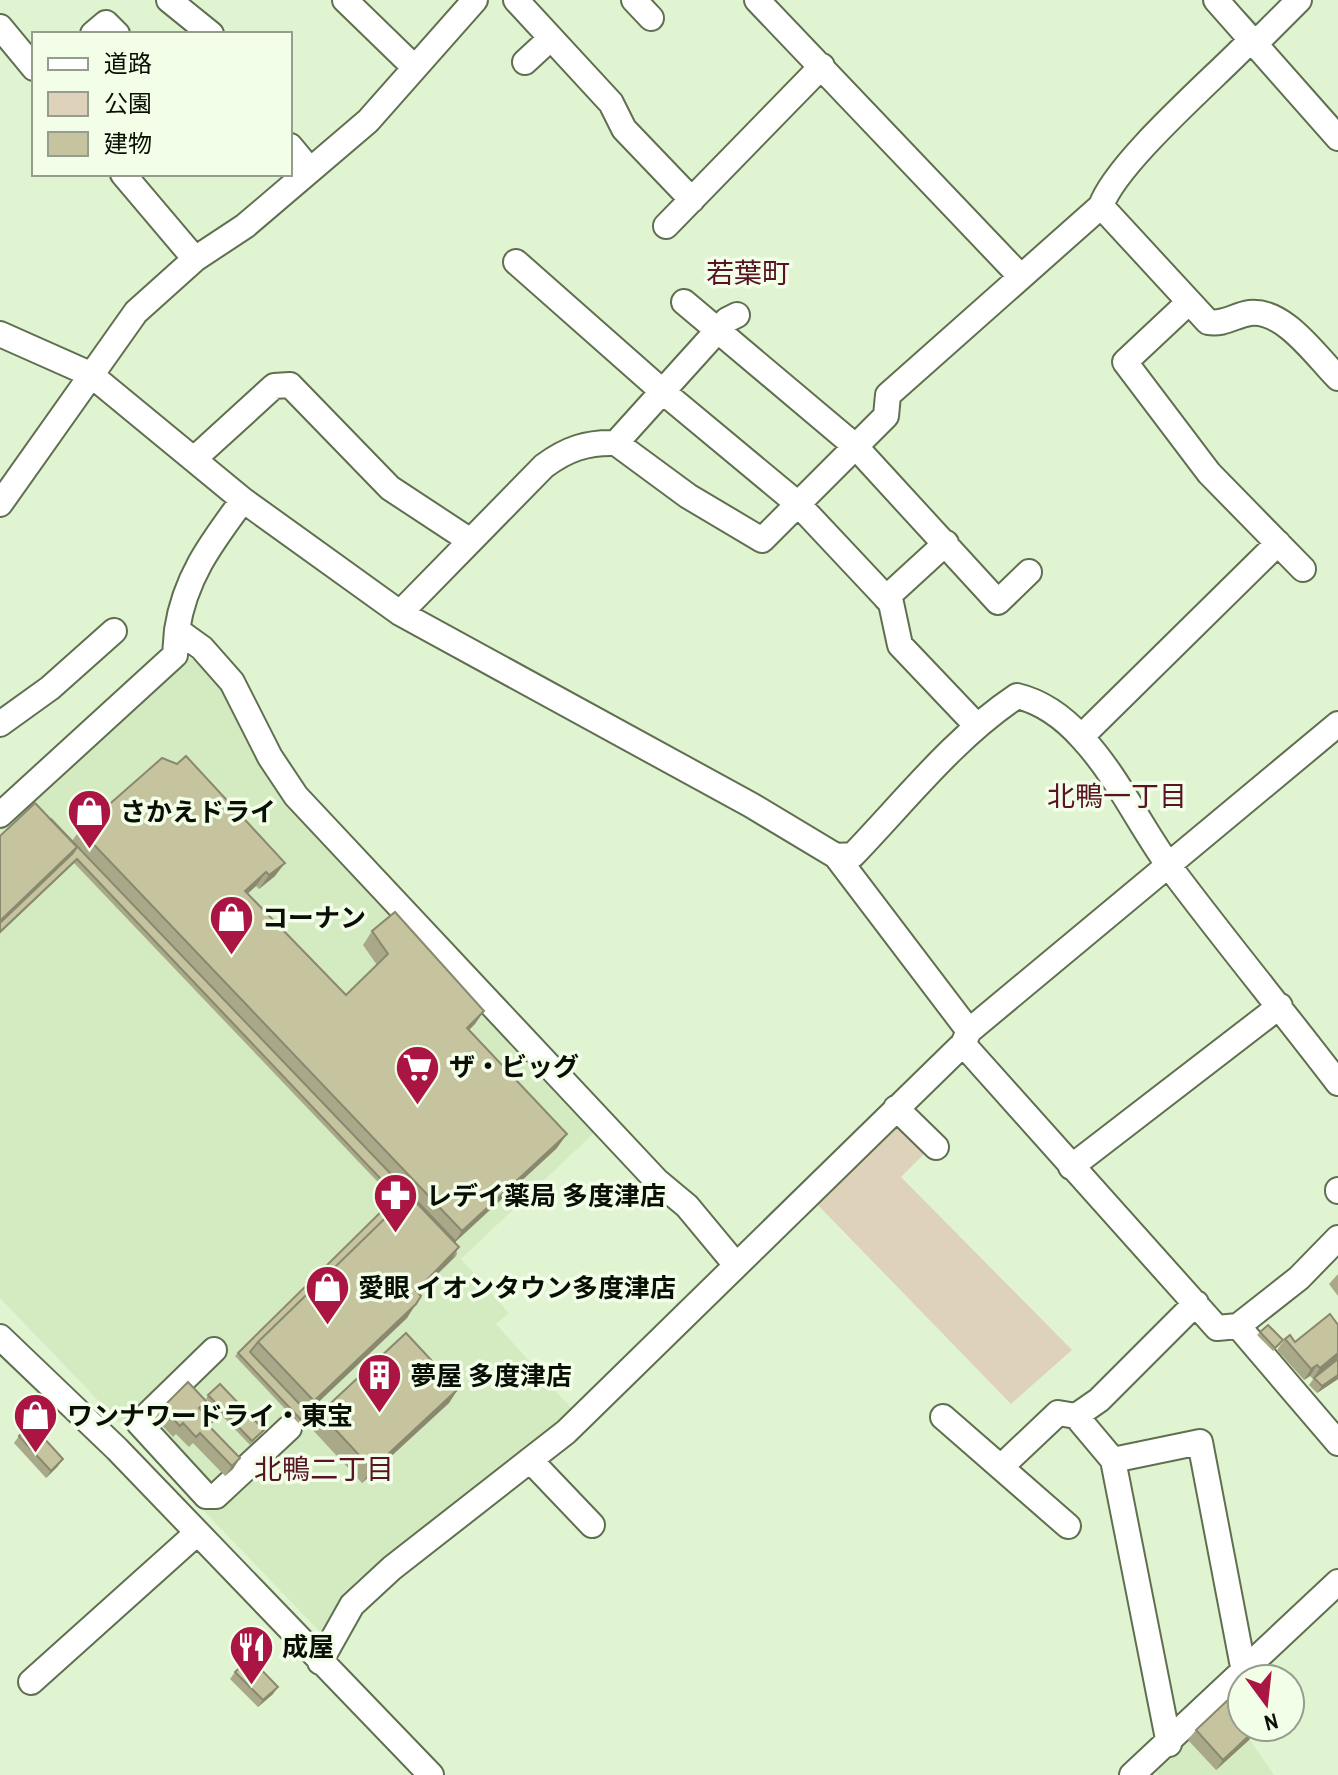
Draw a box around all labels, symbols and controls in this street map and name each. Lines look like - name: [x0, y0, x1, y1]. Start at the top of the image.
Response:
- legend: [32, 32, 292, 176]
- text: 道路: [104, 47, 152, 79]
- text: 公園: [104, 87, 152, 119]
- text: 建物: [104, 127, 152, 159]
- district label: 若葉町: [706, 254, 790, 292]
- district label: 北鴨一丁目: [1047, 777, 1187, 815]
- shop icon: さかえドライ: [65, 788, 113, 851]
- place label: さかえドライ: [120, 794, 276, 829]
- shop icon: コーナン: [207, 894, 255, 957]
- place label: コーナン: [262, 900, 366, 935]
- supermarket icon: ザ・ビッグ: [394, 1043, 442, 1106]
- place label: ザ・ビッグ: [449, 1049, 579, 1084]
- pharmacy icon: レデイ薬局 多度津店: [371, 1172, 419, 1235]
- place label: レデイ薬局 多度津店: [426, 1178, 666, 1213]
- shop icon: 愛眼 イオンタウン多度津店: [303, 1264, 351, 1327]
- place label: 愛眼 イオンタウン多度津店: [358, 1270, 676, 1305]
- building icon: 夢屋 多度津店: [355, 1352, 403, 1415]
- place label: 夢屋 多度津店: [410, 1358, 572, 1393]
- shop icon: ワンナワードライ・東宝: [12, 1392, 60, 1455]
- place label: ワンナワードライ・東宝: [67, 1398, 353, 1433]
- district label: 北鴨二丁目: [254, 1450, 394, 1488]
- restaurant icon: 成屋: [227, 1623, 275, 1686]
- place label: 成屋: [282, 1629, 334, 1664]
- north arrow: [1226, 1663, 1306, 1743]
- text: N: [1261, 1706, 1281, 1738]

